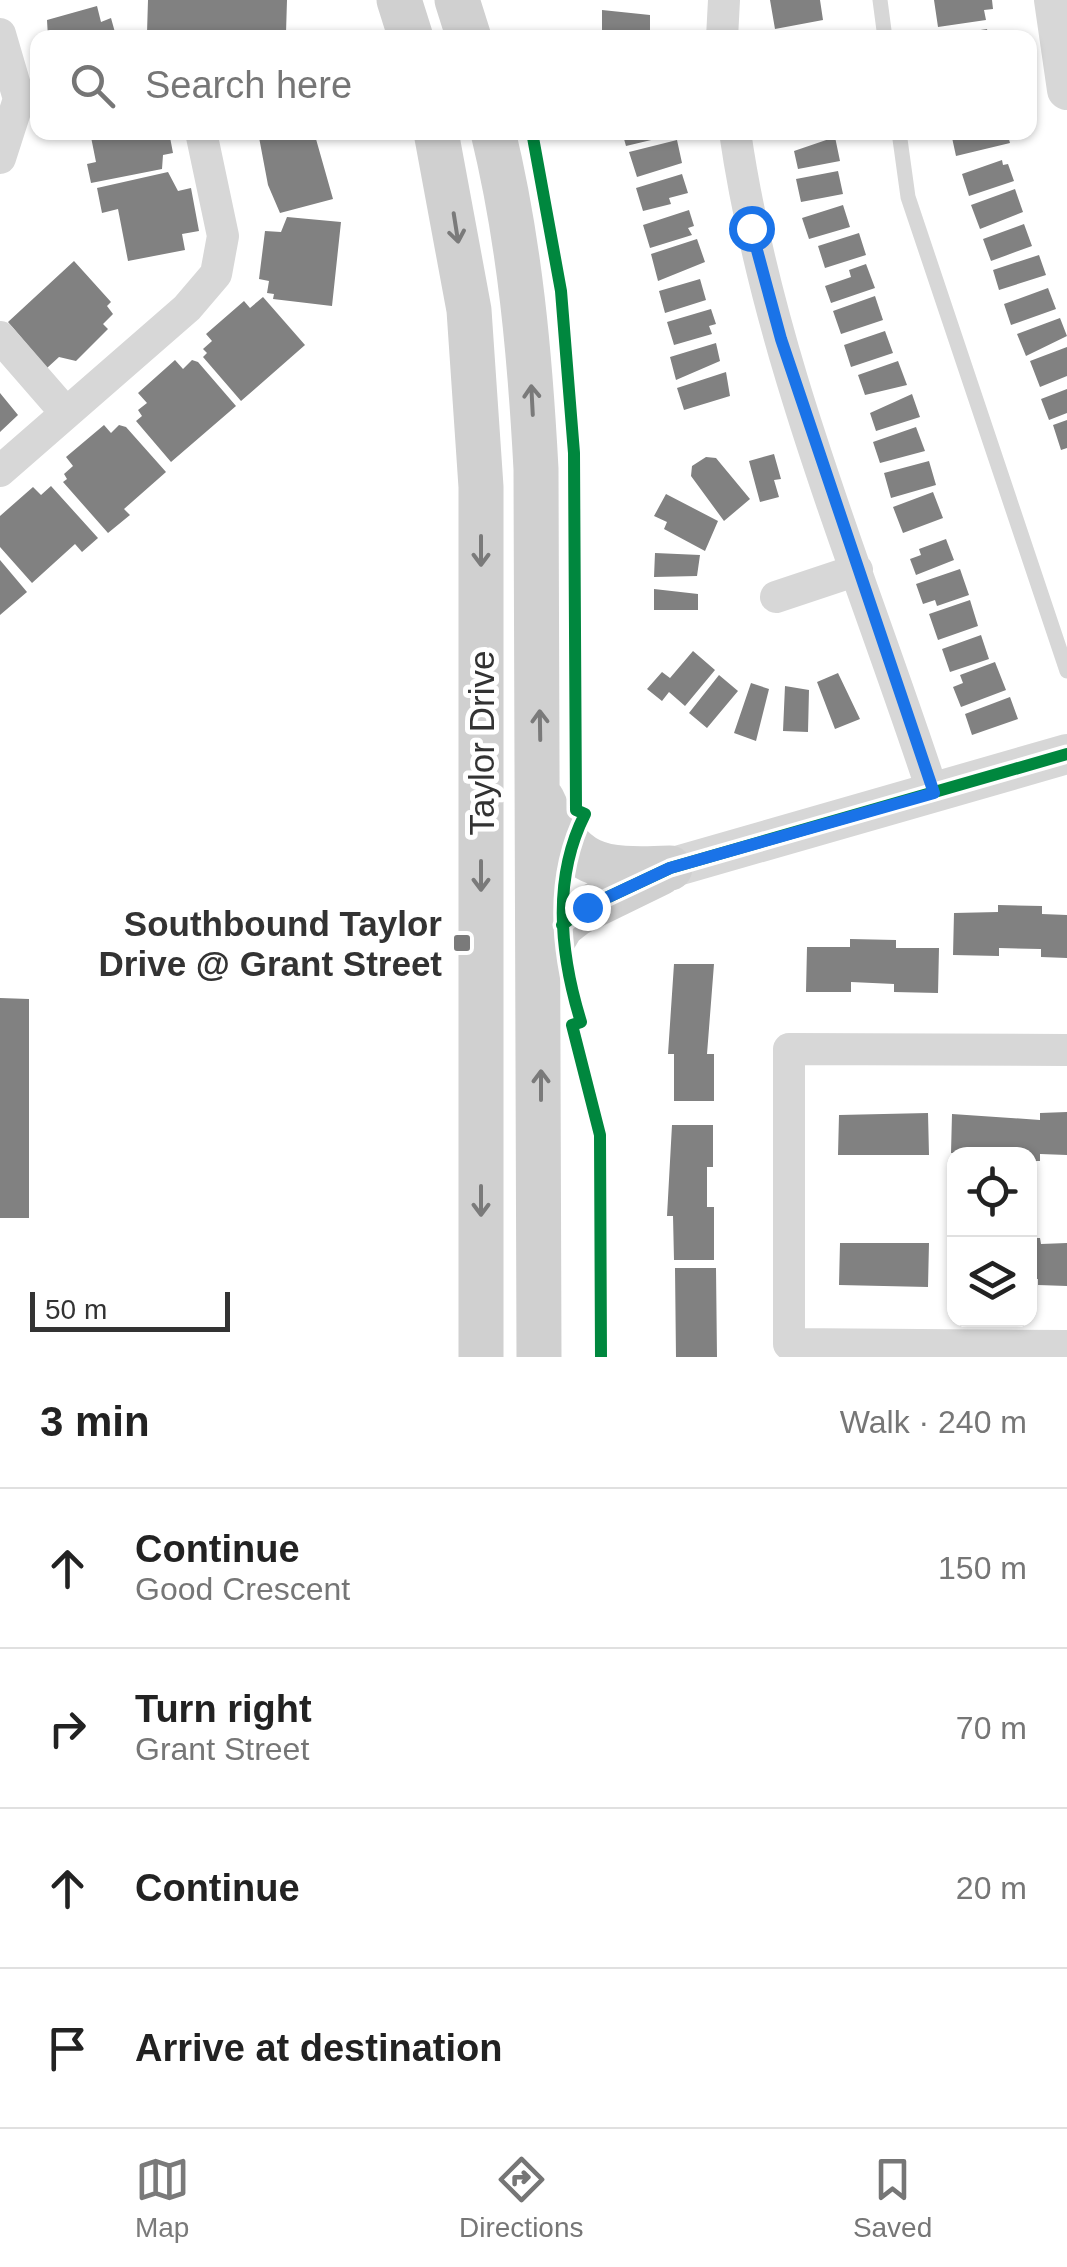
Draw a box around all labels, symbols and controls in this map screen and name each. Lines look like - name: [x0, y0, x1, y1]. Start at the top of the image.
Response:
- search box: [30, 30, 1037, 140]
- icon: search: [65, 58, 120, 113]
- text: Search here: [145, 64, 352, 106]
- route start: [729, 206, 775, 252]
- one-way arrow: [447, 211, 465, 244]
- one-way arrow: [522, 384, 541, 416]
- one-way arrow: [472, 534, 490, 567]
- street label: Taylor Drive: [462, 651, 501, 835]
- one-way arrow: [530, 709, 549, 741]
- one-way arrow: [472, 860, 490, 892]
- route end: [565, 885, 611, 931]
- place label: Southbound Taylor Drive @ Grant Street: [99, 904, 442, 983]
- marker: Southbound Taylor Drive @ Grant Street: [451, 932, 473, 954]
- one-way arrow: [532, 1069, 550, 1102]
- map controls: [947, 1147, 1037, 1327]
- button: locate: [947, 1147, 1037, 1237]
- one-way arrow: [472, 1184, 490, 1217]
- button: layers: [947, 1237, 1037, 1327]
- scale bar: [30, 1287, 230, 1332]
- text: 50 m: [45, 1294, 107, 1325]
- text: 3 min: [40, 1398, 150, 1445]
- text: Walk · 240 m: [840, 1404, 1027, 1440]
- text: Continue: [135, 1528, 300, 1570]
- icon: ahead: [40, 1541, 95, 1596]
- text: 150 m: [938, 1550, 1027, 1586]
- text: Good Crescent: [135, 1571, 350, 1607]
- text: Turn right: [135, 1688, 312, 1730]
- icon: right: [40, 1701, 95, 1756]
- text: 70 m: [956, 1710, 1027, 1746]
- text: Grant Street: [135, 1731, 309, 1767]
- icon: ahead: [40, 1861, 95, 1916]
- text: Continue: [135, 1867, 300, 1909]
- text: 20 m: [956, 1870, 1027, 1906]
- icon: arrive: [40, 2021, 95, 2076]
- text: Arrive at destination: [135, 2027, 502, 2069]
- tab: Map: [135, 2152, 190, 2244]
- tab: Directions: [459, 2152, 584, 2244]
- tab: Saved: [853, 2152, 932, 2244]

